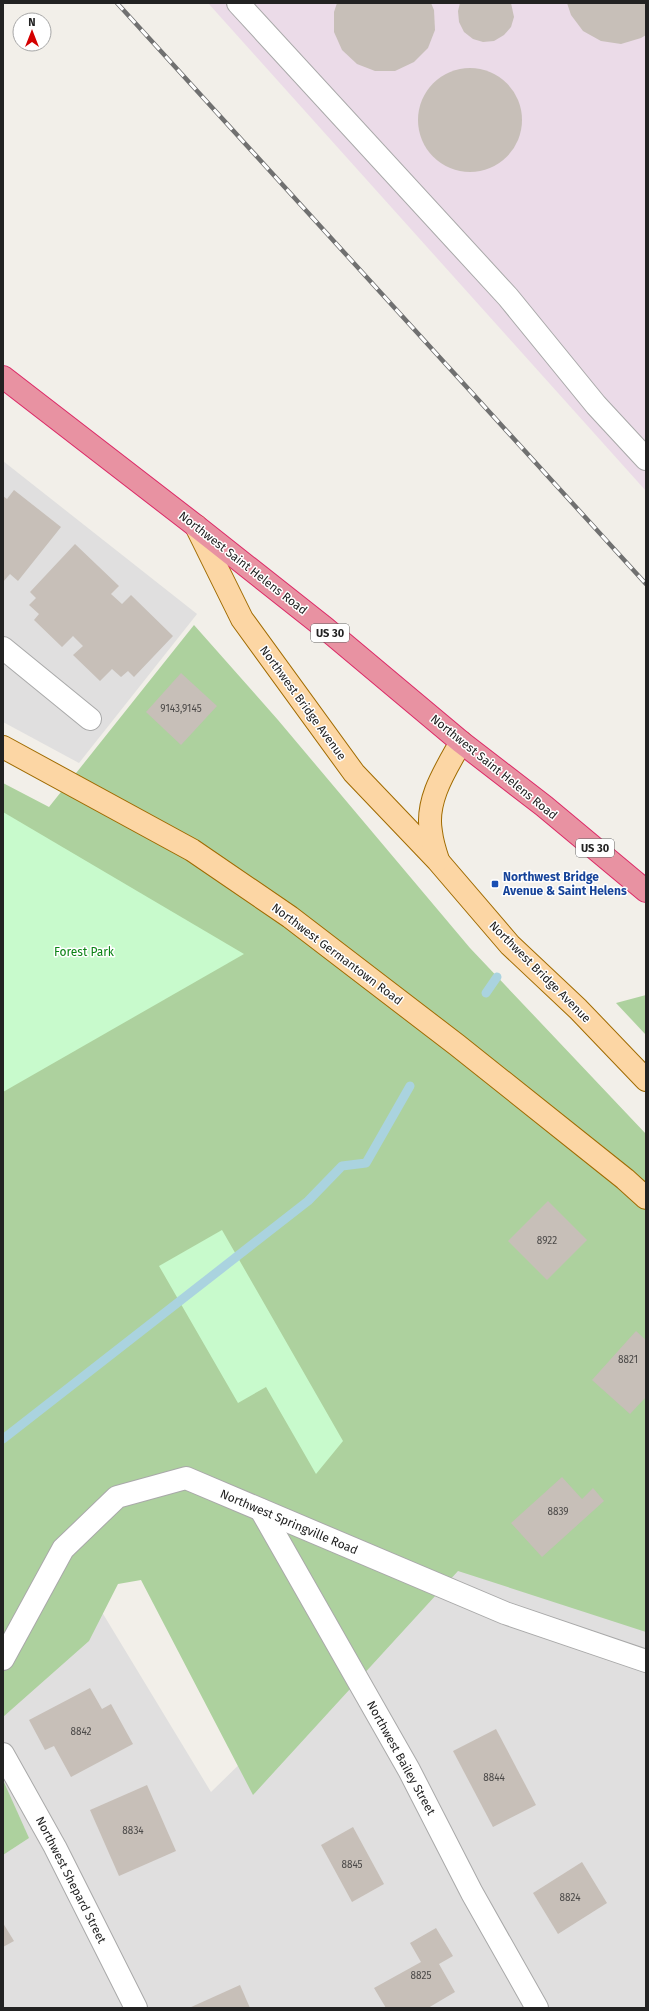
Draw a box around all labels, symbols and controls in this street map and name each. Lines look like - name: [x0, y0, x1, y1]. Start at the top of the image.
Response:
- north arrow: [12, 12, 52, 52]
- text: N: [28, 16, 36, 29]
- street label: Northwest Saint Helens Road: [176, 509, 310, 617]
- road number: US 30: [311, 624, 349, 642]
- street label: Northwest Bridge Avenue: [257, 643, 349, 763]
- house number: 9143,9145: [160, 703, 202, 715]
- street label: Northwest Saint Helens Road: [428, 712, 560, 822]
- road number: US 30: [576, 839, 614, 857]
- place label: Northwest Bridge Avenue & Saint Helens: [502, 870, 627, 898]
- marker: Northwest Bridge Avenue & Saint Helens: [490, 879, 500, 889]
- street label: Northwest Germantown Road: [269, 900, 405, 1008]
- street label: Northwest Bridge Avenue: [486, 918, 594, 1026]
- park label: Forest Park: [54, 945, 115, 959]
- house number: 8922: [537, 1235, 557, 1247]
- house number: 8821: [618, 1354, 638, 1366]
- street label: Northwest Springville Road: [218, 1487, 360, 1557]
- house number: 8839: [547, 1506, 569, 1518]
- street label: Northwest Bailey Street: [364, 1699, 439, 1818]
- house number: 8842: [70, 1726, 92, 1738]
- house number: 8844: [483, 1772, 506, 1784]
- street label: Northwest Shepard Street: [33, 1814, 109, 1946]
- house number: 8834: [122, 1825, 144, 1837]
- house number: 8845: [341, 1859, 363, 1871]
- house number: 8824: [560, 1892, 581, 1904]
- house number: 8825: [411, 1970, 431, 1982]

